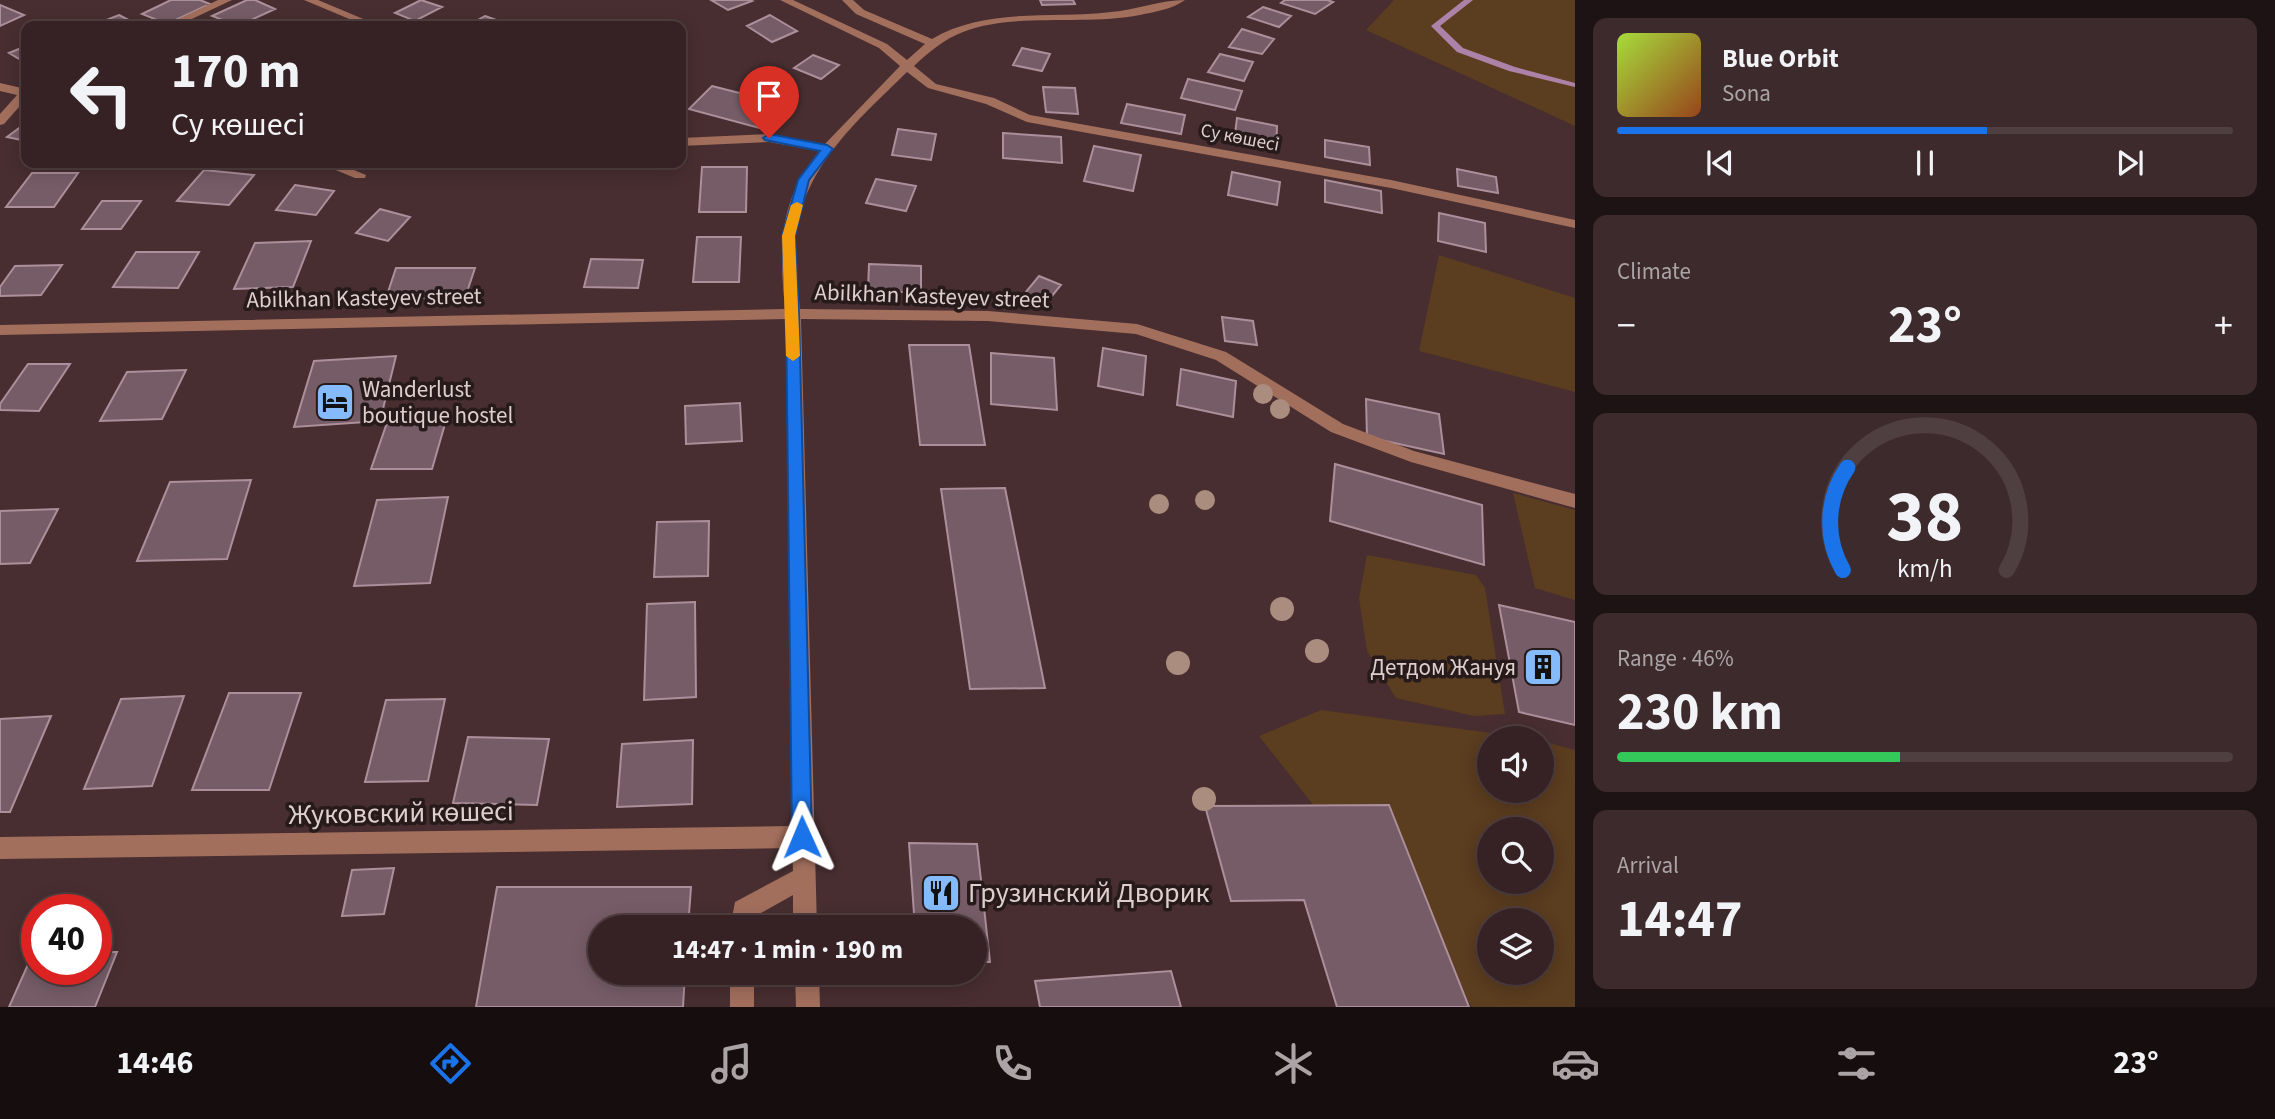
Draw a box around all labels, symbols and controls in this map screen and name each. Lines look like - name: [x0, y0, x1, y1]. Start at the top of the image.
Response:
- text: 170 m: [171, 37, 300, 107]
- text: Blue Orbit: [1722, 40, 1839, 77]
- icon: left: [56, 49, 147, 140]
- pin: [739, 66, 799, 138]
- icon: arrive: [750, 77, 788, 115]
- text: Sona: [1722, 77, 1771, 110]
- text: Су көшесі: [171, 102, 305, 148]
- street label: Су көшесі: [1198, 117, 1282, 159]
- icon: previous: [1701, 144, 1739, 182]
- icon: pause: [1906, 144, 1944, 182]
- icon: next: [2111, 144, 2149, 182]
- text: Climate: [1617, 255, 1691, 288]
- street label: Abilkhan Kasteyev street: [814, 275, 1050, 317]
- street label: Abilkhan Kasteyev street: [246, 279, 482, 317]
- text: 23°: [1888, 289, 1962, 363]
- text: −: [1617, 299, 1636, 353]
- text: +: [2214, 299, 2233, 353]
- place label: Wanderlust boutique hostel: [362, 373, 513, 432]
- hotel icon: Wanderlust boutique hostel: [314, 381, 356, 423]
- text: 38: [1887, 465, 1963, 569]
- text: km/h: [1897, 550, 1953, 586]
- text: Range · 46%: [1617, 642, 1734, 675]
- building icon: Детдом Жануя: [1522, 646, 1564, 688]
- place label: Детдом Жануя: [1370, 651, 1516, 684]
- text: 230 km: [1617, 676, 1783, 750]
- map controls: [1477, 726, 1554, 985]
- button: sound: [1477, 726, 1554, 803]
- street label: Жуковский көшесі: [288, 791, 514, 835]
- position arrow: [765, 800, 839, 874]
- button: search: [1477, 817, 1554, 894]
- text: Arrival: [1617, 849, 1679, 882]
- restaurant icon: Грузинский Дворик: [920, 872, 962, 914]
- place label: Грузинский Дворик: [968, 873, 1209, 913]
- text: 14:47: [1617, 883, 1742, 957]
- speed limit sign: 40: [21, 894, 112, 985]
- button: layers: [1477, 908, 1554, 985]
- text: 14:47 · 1 min · 190 m: [672, 931, 903, 968]
- icon: directions: [426, 1039, 475, 1088]
- icon: music: [707, 1039, 756, 1088]
- icon: phone: [988, 1039, 1037, 1088]
- icon: climate: [1269, 1039, 1318, 1088]
- icon: car: [1551, 1039, 1600, 1088]
- icon: filters: [1832, 1039, 1881, 1088]
- text: 14:46: [116, 1040, 193, 1086]
- text: 23°: [2113, 1040, 2159, 1086]

